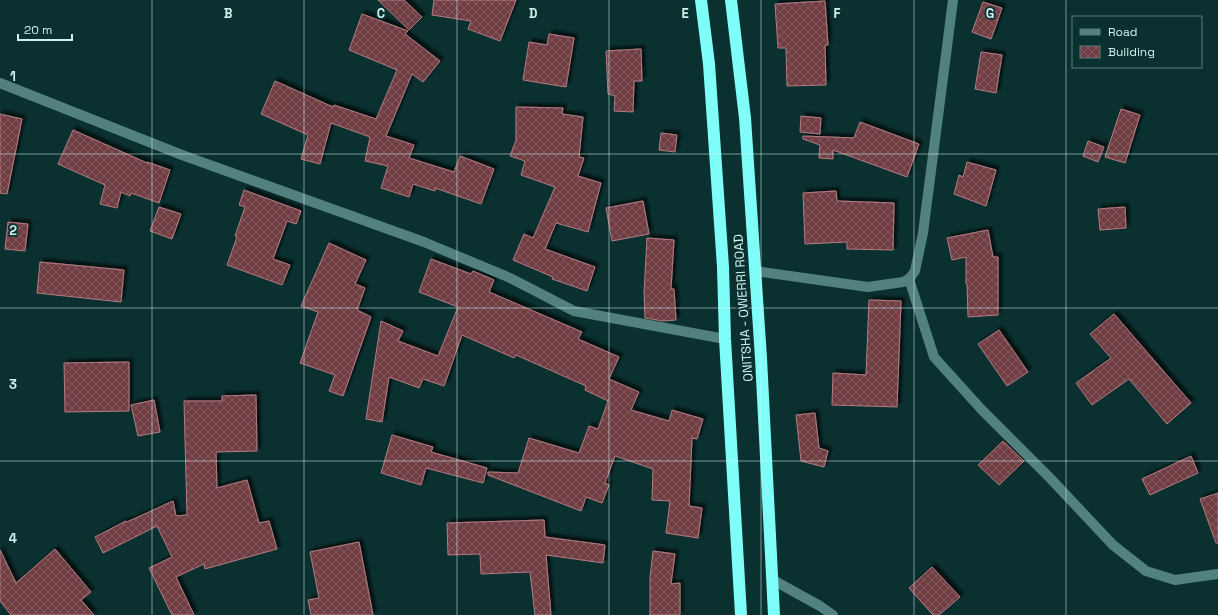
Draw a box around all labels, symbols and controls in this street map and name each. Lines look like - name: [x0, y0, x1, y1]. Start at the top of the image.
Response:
- text: B: [224, 5, 233, 22]
- text: C: [377, 5, 385, 22]
- text: D: [529, 5, 538, 22]
- text: E: [681, 5, 689, 22]
- text: F: [834, 5, 841, 22]
- text: G: [986, 5, 994, 22]
- scale bar: [18, 16, 72, 42]
- legend: [1072, 16, 1202, 68]
- text: 20 m: [24, 22, 52, 38]
- text: Road: [1108, 24, 1137, 40]
- text: Building: [1108, 44, 1155, 60]
- text: 1: [10, 68, 16, 85]
- text: 2: [9, 222, 17, 239]
- street label: ONITSHA - OWERRI ROAD: [729, 234, 757, 382]
- text: 3: [9, 376, 17, 393]
- text: 4: [9, 530, 17, 547]

